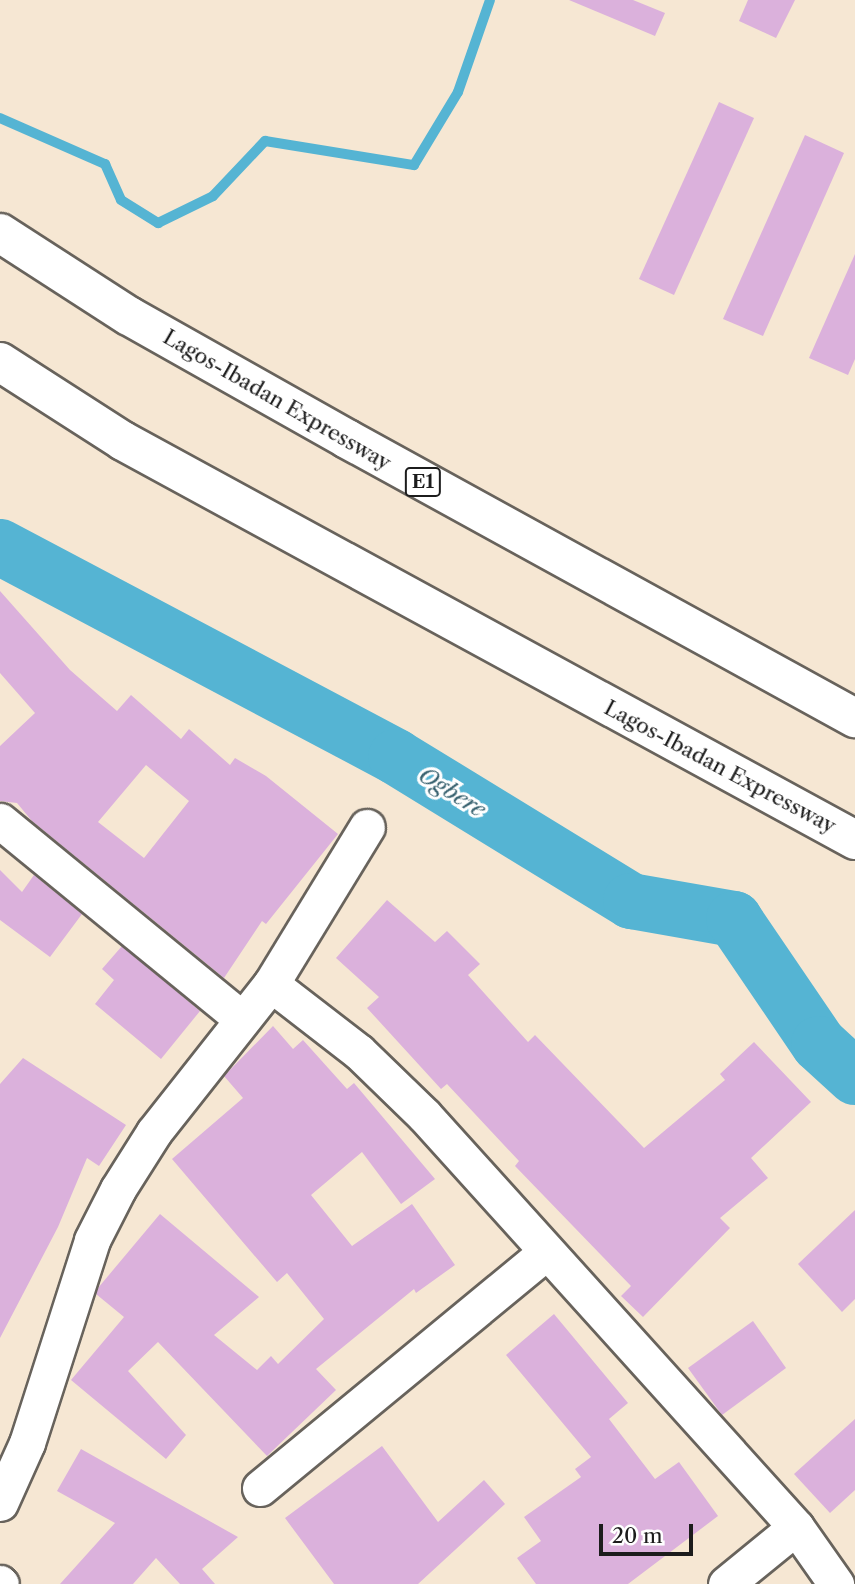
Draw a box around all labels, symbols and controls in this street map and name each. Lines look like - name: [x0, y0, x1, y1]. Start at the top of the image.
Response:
- street label: Lagos-Ibadan Expressway: [159, 324, 395, 476]
- road number: E1: [404, 467, 442, 498]
- street label: Lagos-Ibadan Expressway: [600, 695, 840, 839]
- water label: Ogbere: [413, 761, 491, 823]
- scale bar: [603, 1510, 698, 1554]
- text: 20 m: [612, 1523, 663, 1548]

